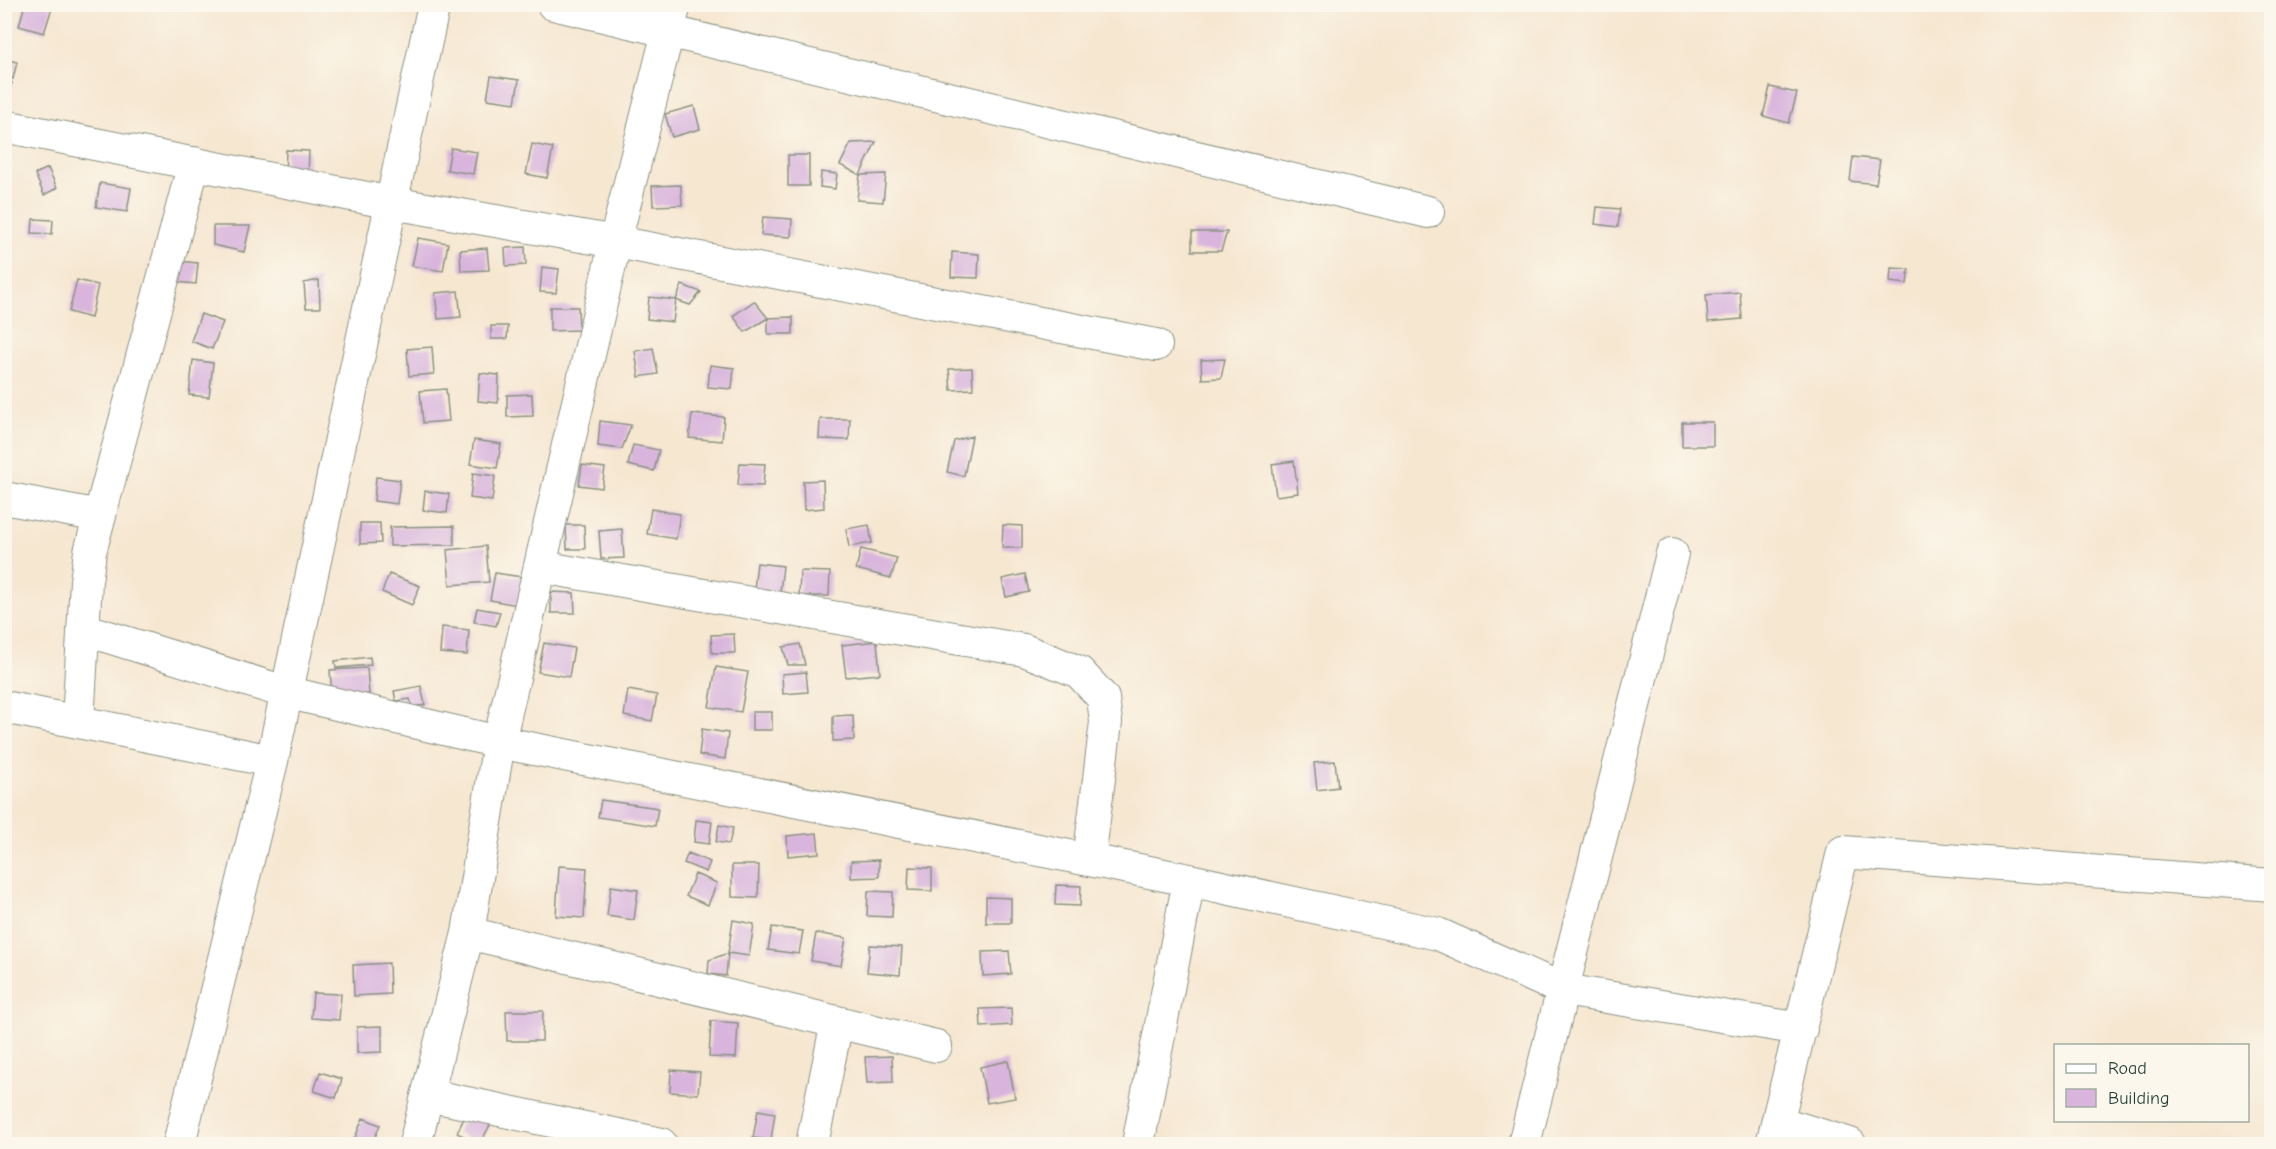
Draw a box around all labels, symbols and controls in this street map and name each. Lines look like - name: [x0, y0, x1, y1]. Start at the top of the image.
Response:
- legend: [2054, 1044, 2249, 1122]
- text: Road: [2108, 1058, 2147, 1079]
- text: Building: [2108, 1088, 2170, 1109]

